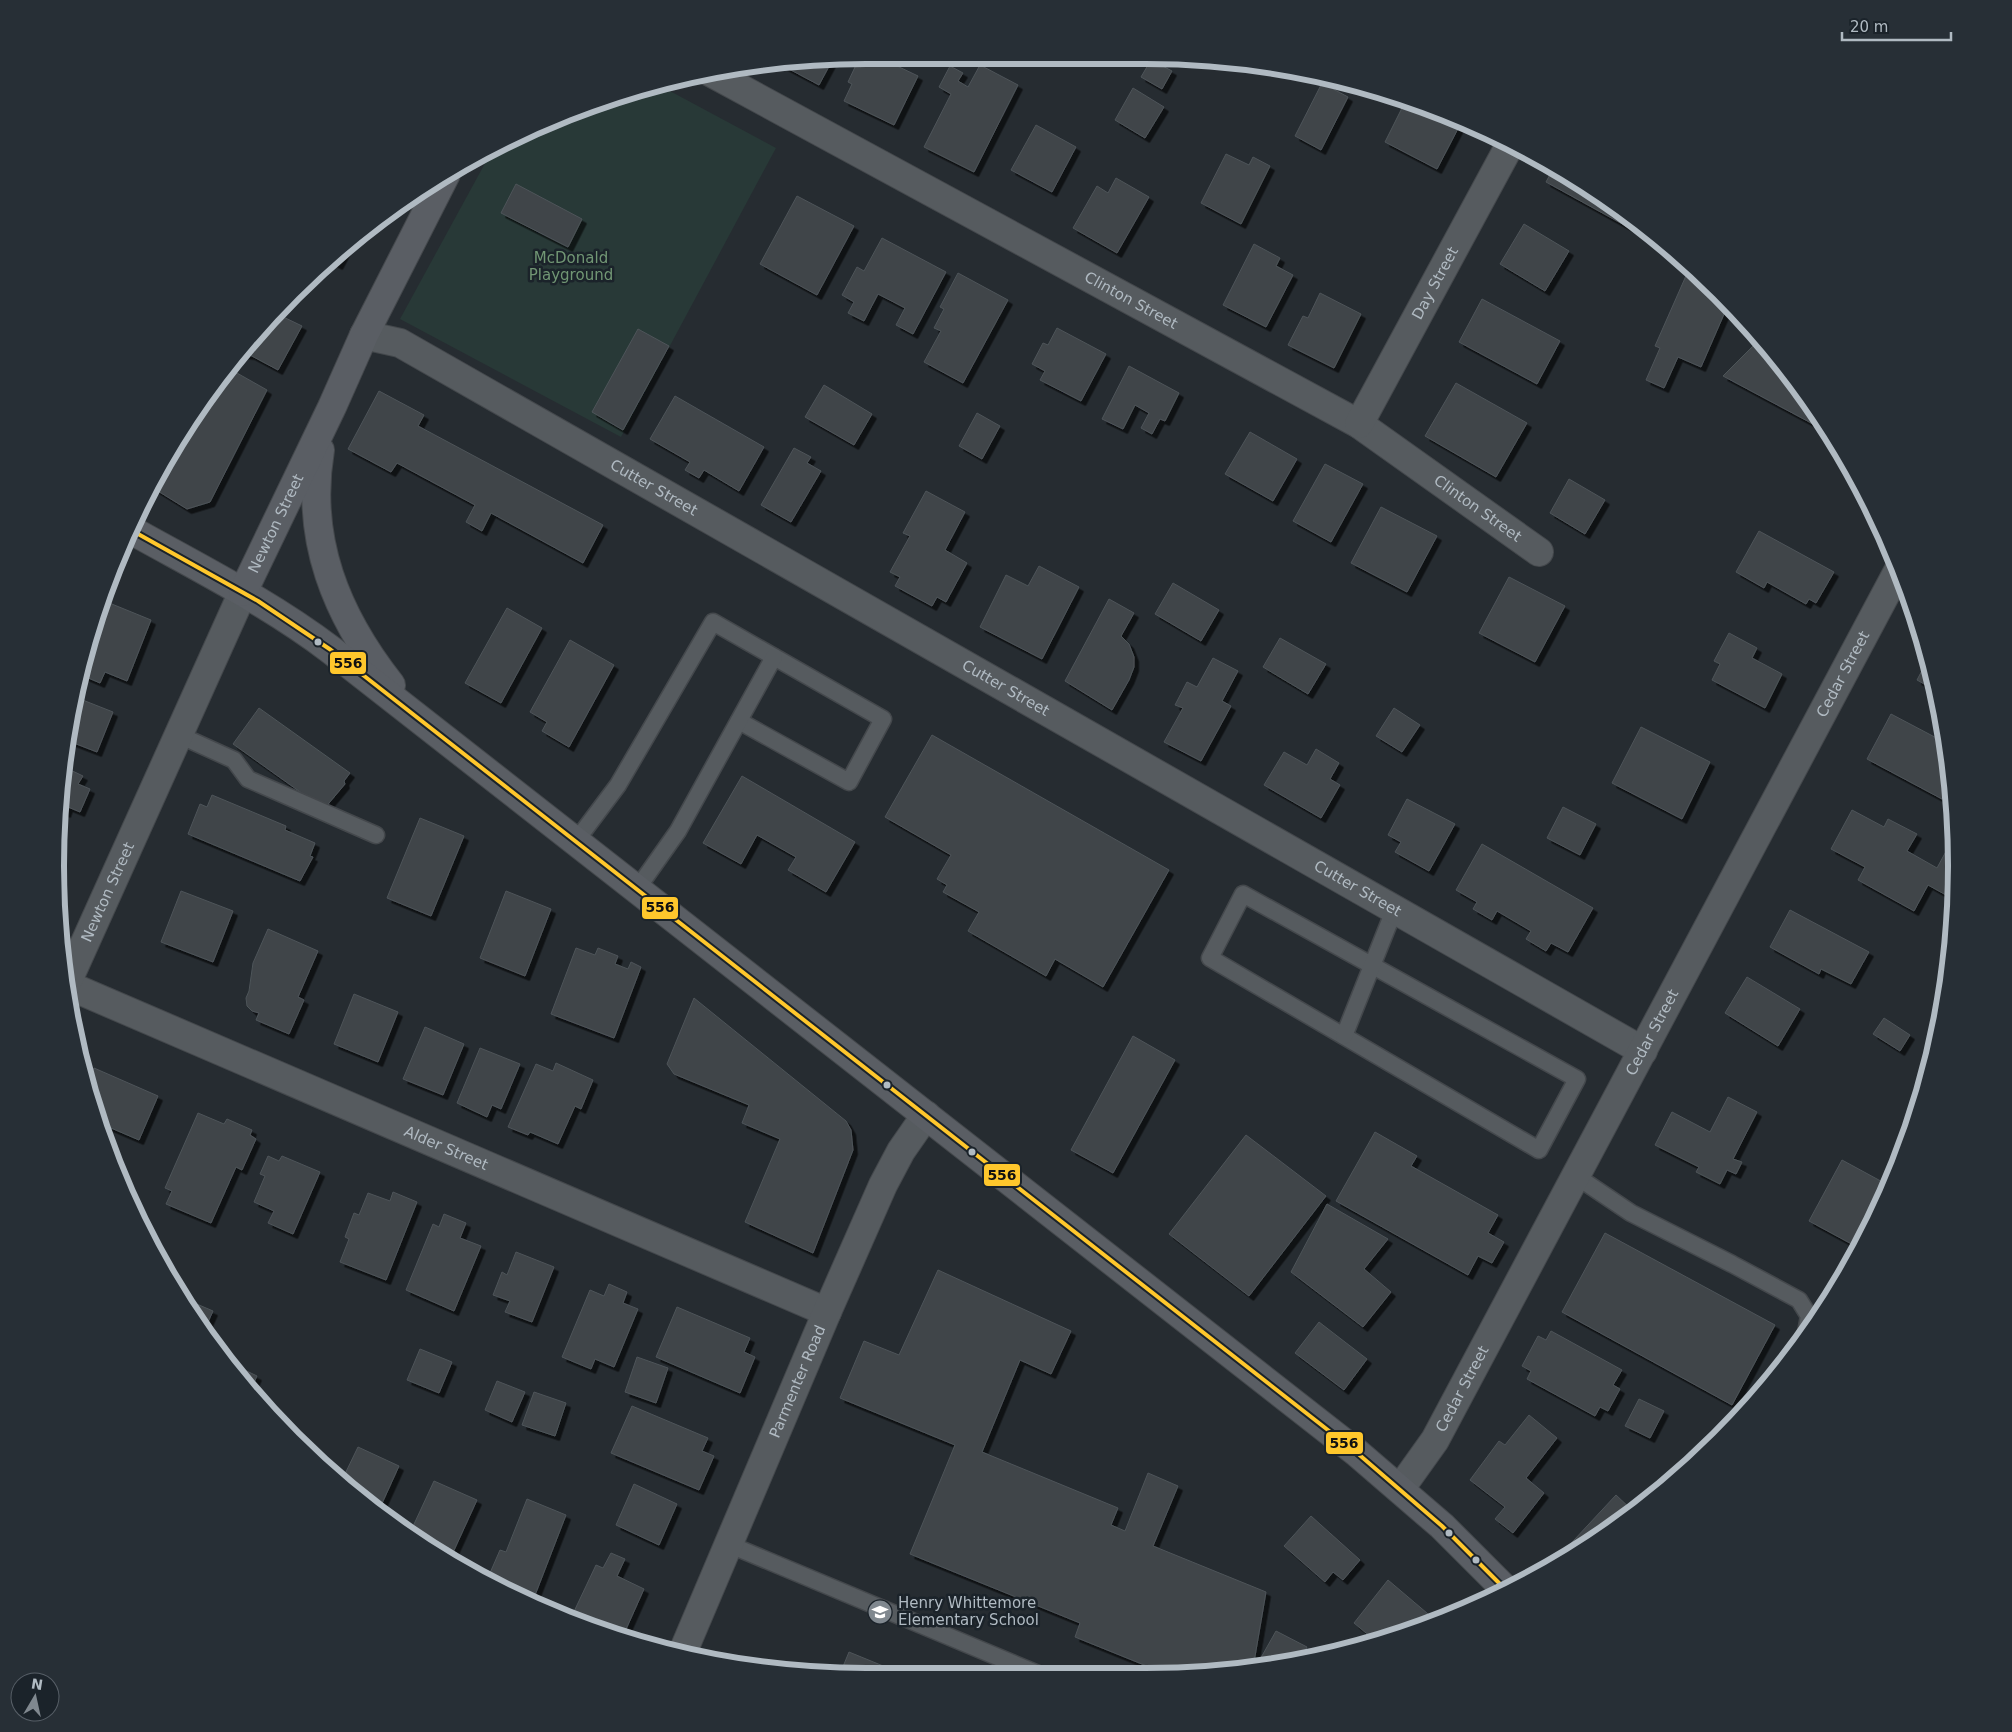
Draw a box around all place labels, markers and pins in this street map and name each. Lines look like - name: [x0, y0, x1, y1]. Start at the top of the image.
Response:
- unlabelled marker: [313, 637, 323, 647]
- unlabelled marker: [882, 1080, 892, 1090]
- unlabelled marker: [967, 1147, 977, 1157]
- unlabelled marker: [1444, 1528, 1454, 1538]
- unlabelled marker: [1471, 1555, 1481, 1565]
- place label: Henry Whittemore Elementary School: [898, 1594, 1039, 1629]
- school or university icon: Henry Whittemore Elementary School: [867, 1599, 893, 1625]

